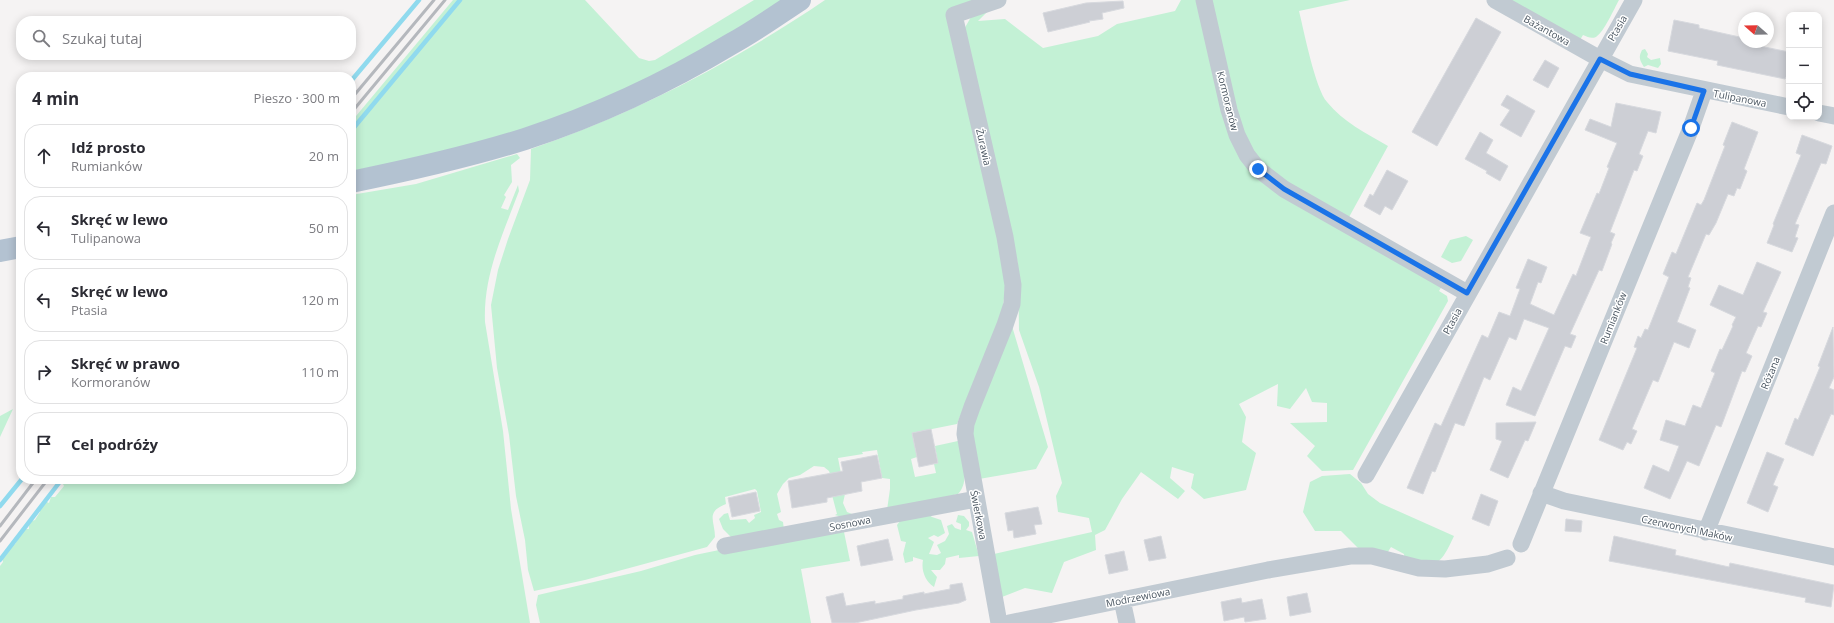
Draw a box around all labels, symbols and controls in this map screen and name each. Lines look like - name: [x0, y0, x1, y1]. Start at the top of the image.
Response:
- street label: Bażantowa: [1521, 11, 1573, 49]
- street label: Ptasia: [1604, 12, 1630, 44]
- north arrow: [1738, 12, 1774, 48]
- map controls: [1786, 12, 1822, 120]
- button: +: [1786, 12, 1822, 48]
- search box: [16, 16, 356, 60]
- icon: search: [30, 27, 52, 49]
- text: Szukaj tutaj: [62, 28, 142, 48]
- button: −: [1786, 48, 1822, 84]
- street label: Kormoranów: [1214, 70, 1242, 133]
- button: locate: [1786, 84, 1822, 120]
- street label: Tulipanowa: [1712, 86, 1768, 110]
- text: 4 min: [32, 87, 79, 110]
- text: Pieszo · 300 m: [254, 89, 340, 107]
- route start: [1682, 119, 1700, 137]
- street label: Żurawia: [973, 127, 995, 167]
- text: Idź prosto: [71, 137, 146, 157]
- icon: ahead: [33, 145, 55, 167]
- text: 20 m: [309, 147, 339, 165]
- text: Rumianków: [71, 157, 142, 175]
- route end: [1249, 160, 1267, 178]
- text: Skręć w lewo: [71, 209, 168, 229]
- icon: left: [33, 217, 55, 239]
- text: 50 m: [309, 219, 339, 237]
- text: Tulipanowa: [71, 229, 141, 247]
- text: Skręć w lewo: [71, 281, 168, 301]
- icon: left: [33, 289, 55, 311]
- street label: Rumianków: [1596, 290, 1630, 346]
- text: 120 m: [301, 291, 339, 309]
- text: Ptasia: [71, 301, 107, 319]
- street label: Ptasia: [1439, 305, 1465, 337]
- text: Skręć w prawo: [71, 353, 180, 373]
- street label: Różana: [1757, 355, 1783, 391]
- icon: right: [33, 361, 55, 383]
- text: 110 m: [301, 363, 339, 381]
- text: Kormoranów: [71, 373, 150, 391]
- icon: arrive: [33, 433, 55, 455]
- text: Cel podróży: [71, 434, 158, 454]
- street label: Świerkowa: [967, 489, 991, 541]
- street label: Sosnowa: [828, 512, 872, 534]
- street label: Czerwonych Maków: [1640, 512, 1734, 545]
- street label: Modrzewiowa: [1105, 584, 1171, 610]

